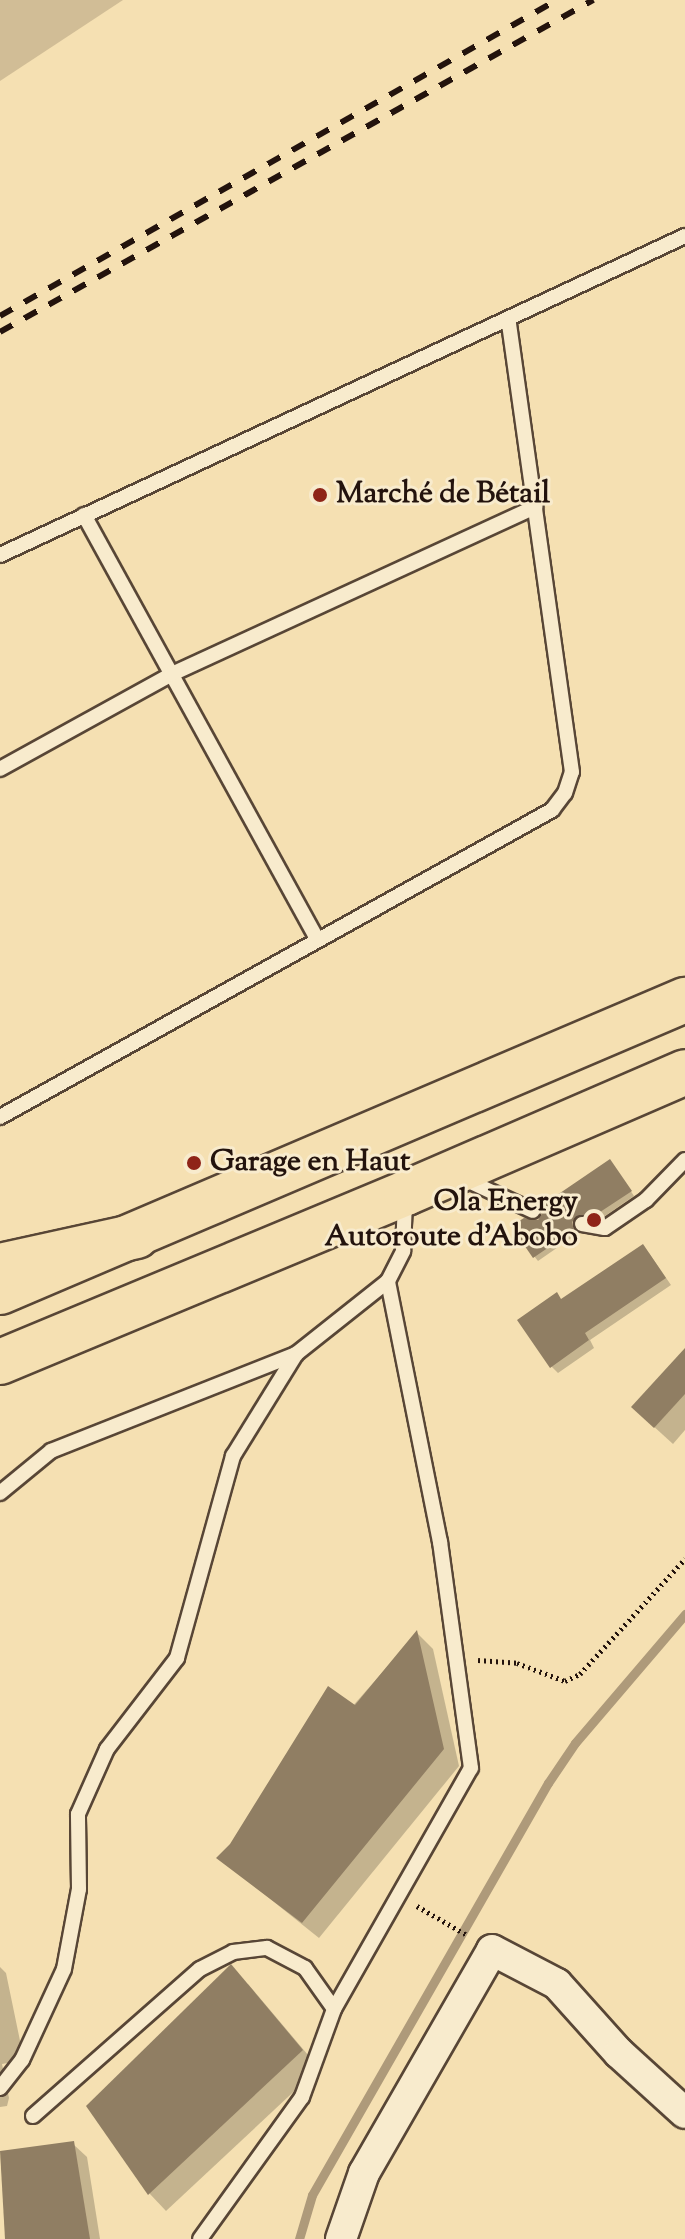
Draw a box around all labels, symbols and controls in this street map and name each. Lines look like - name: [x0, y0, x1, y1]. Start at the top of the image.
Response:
- place label: Marché de Bétail: [336, 477, 550, 513]
- marker: Marché de Bétail: [311, 486, 329, 504]
- place label: Garage en Haut: [210, 1145, 410, 1181]
- marker: Garage en Haut: [185, 1154, 203, 1172]
- place label: Ola Energy Autoroute d’Abobo: [325, 1185, 578, 1256]
- marker: Ola Energy Autoroute d’Abobo: [585, 1211, 603, 1229]

